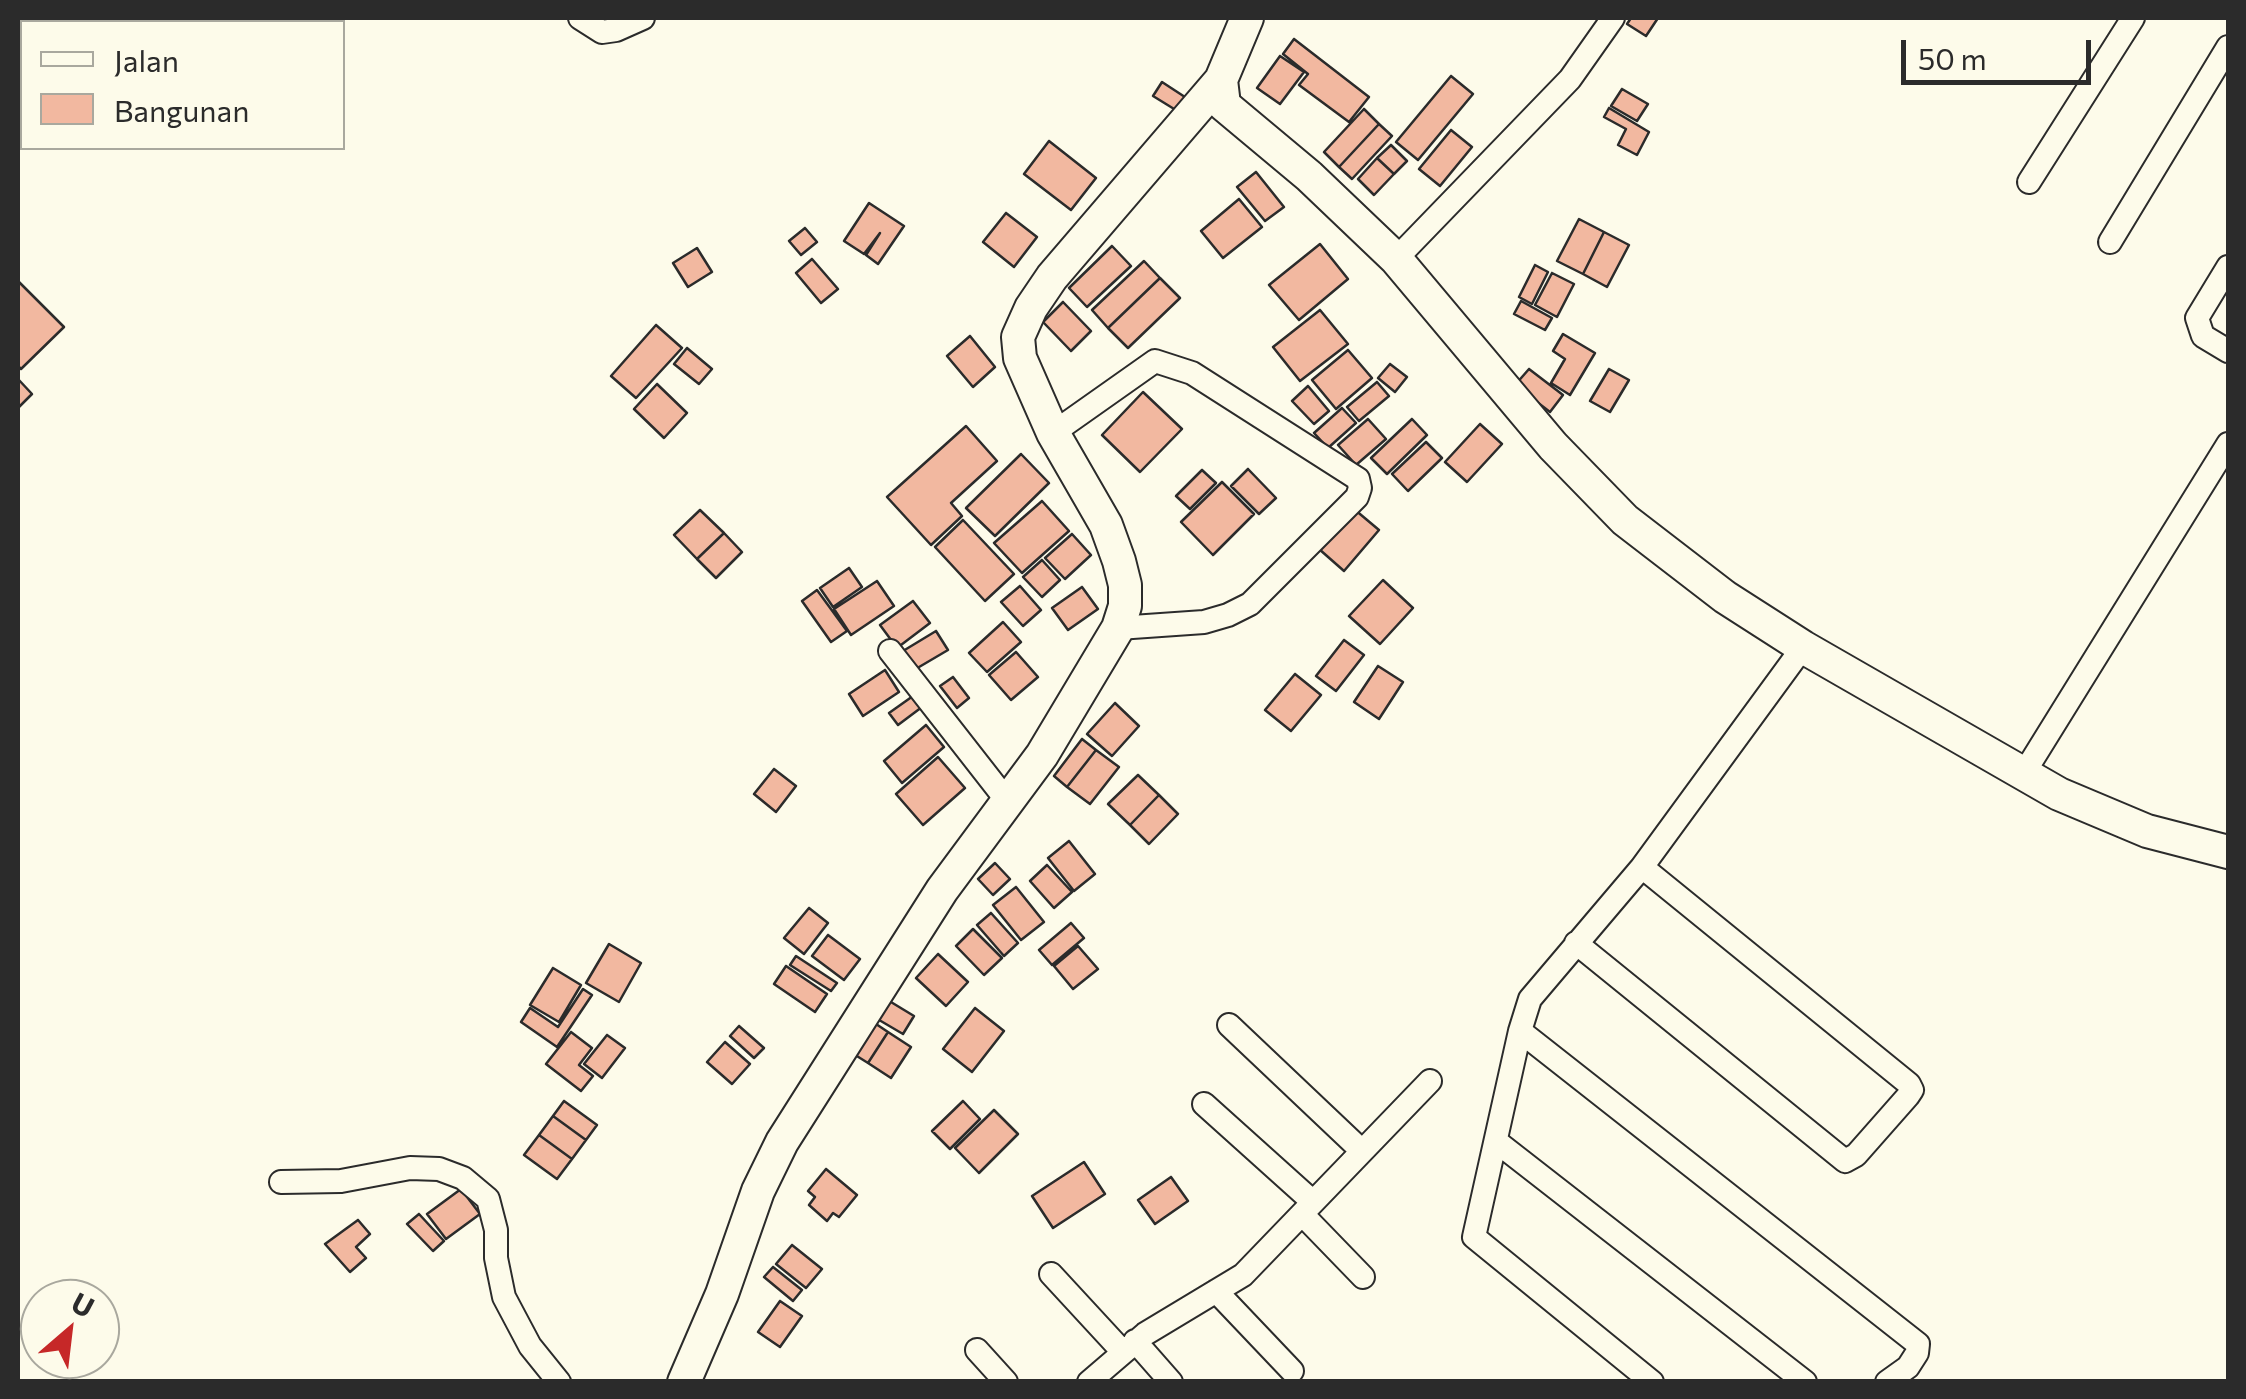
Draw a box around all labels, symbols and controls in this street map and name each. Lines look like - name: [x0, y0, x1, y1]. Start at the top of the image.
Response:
- legend: [20, 20, 345, 150]
- scale bar: [1906, 20, 2096, 82]
- text: 50 m: [1918, 39, 1987, 76]
- text: Jalan: [114, 41, 179, 78]
- text: Bangunan: [114, 91, 249, 128]
- north arrow: [20, 1279, 120, 1379]
- text: U: [66, 1284, 100, 1324]

